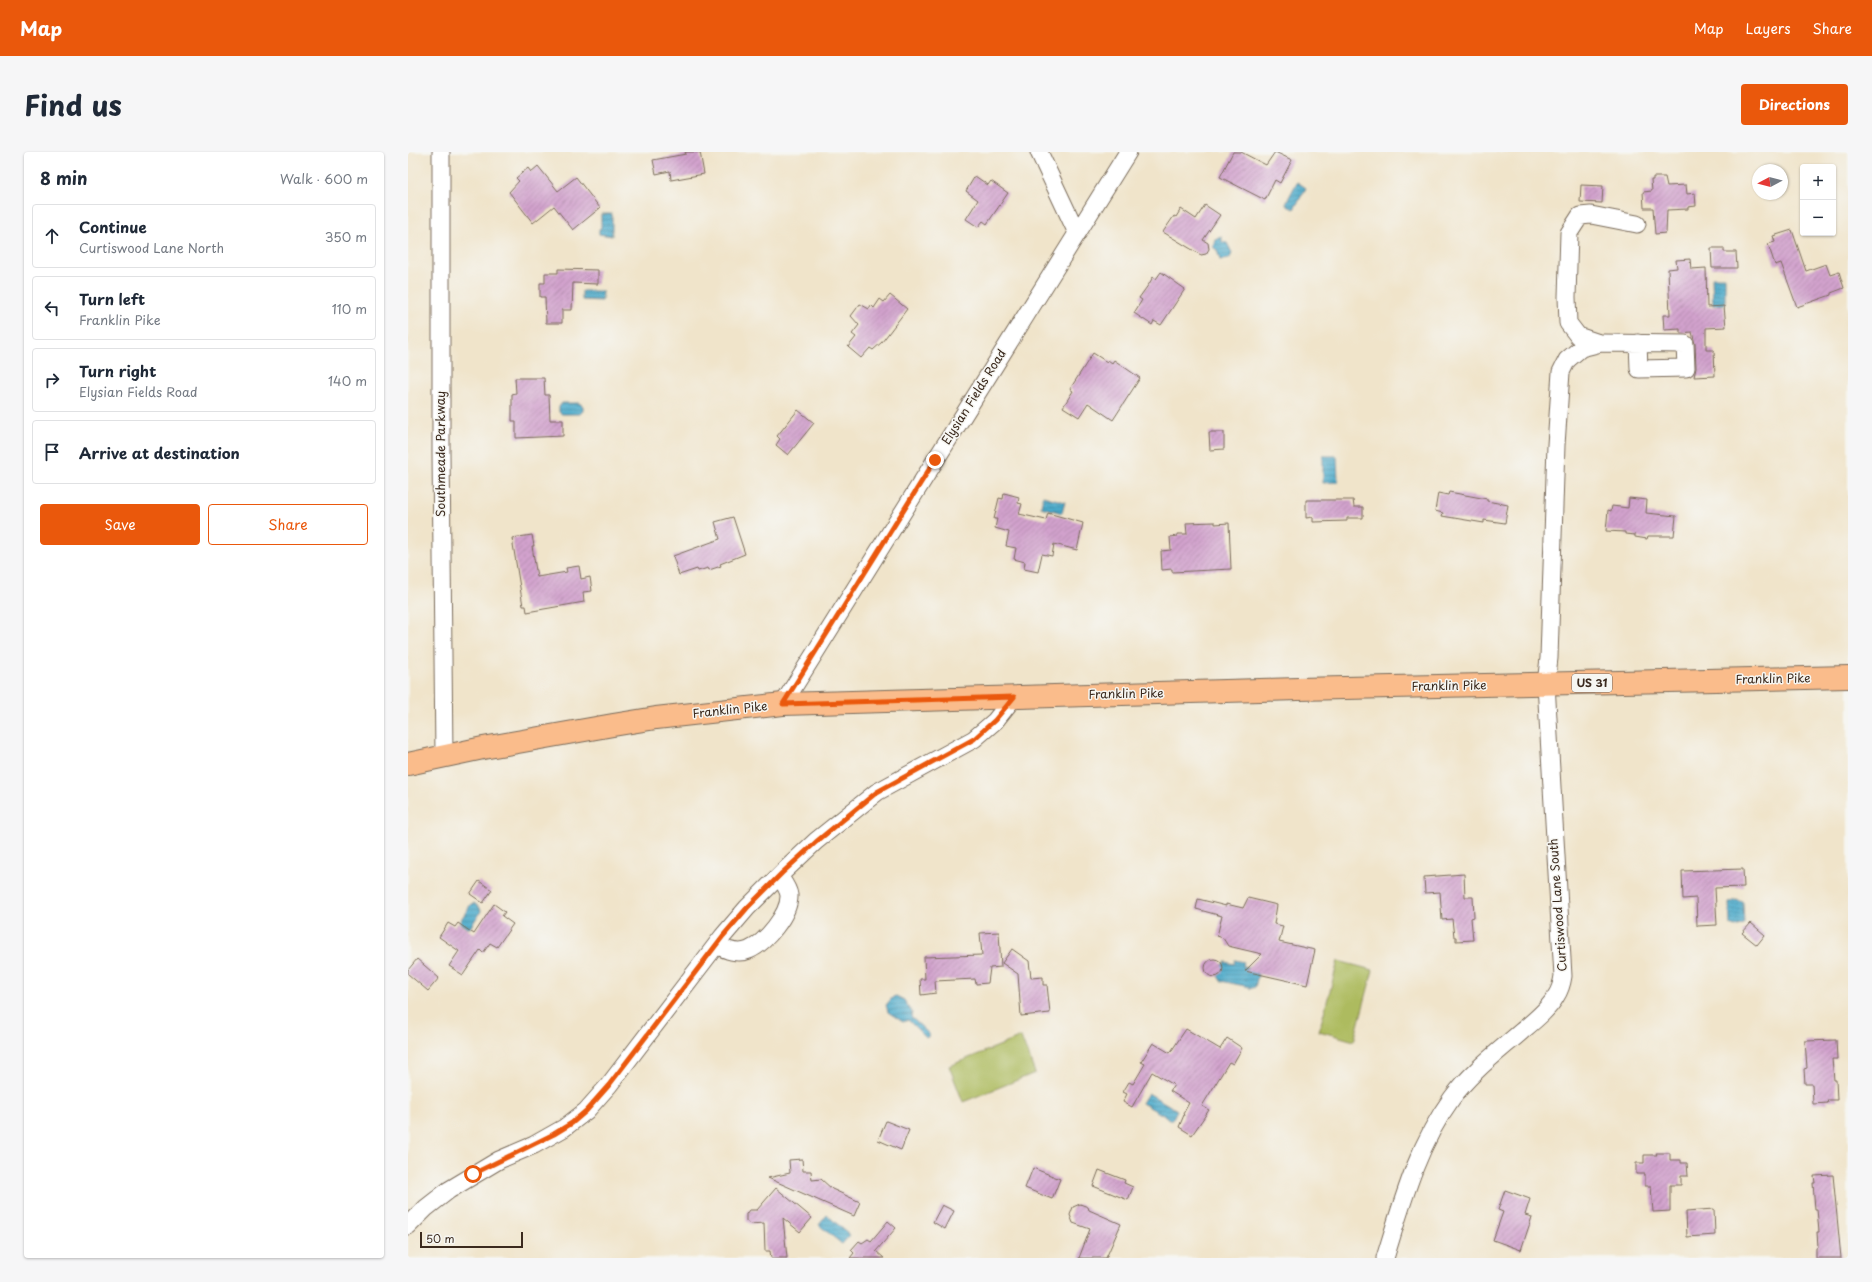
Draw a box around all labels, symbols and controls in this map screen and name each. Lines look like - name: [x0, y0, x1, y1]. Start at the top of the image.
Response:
- text: Map: [20, 14, 62, 42]
- text: Map: [1694, 18, 1724, 39]
- text: Layers: [1746, 18, 1791, 39]
- text: Share: [1813, 18, 1852, 39]
- text: Find us: [24, 83, 122, 126]
- button: Directions: [1741, 84, 1848, 125]
- north arrow: [1752, 164, 1788, 200]
- map controls: [1800, 164, 1836, 236]
- button: +: [1800, 164, 1836, 200]
- text: 8 min: [40, 165, 88, 191]
- text: Walk · 600 m: [280, 169, 368, 188]
- button: −: [1800, 200, 1836, 236]
- text: Continue: [79, 215, 147, 238]
- icon: ahead: [41, 225, 63, 247]
- text: 350 m: [325, 227, 367, 246]
- text: Curtiswood Lane North: [79, 238, 224, 257]
- text: Turn left: [79, 287, 145, 310]
- icon: left: [41, 297, 63, 319]
- text: 110 m: [332, 299, 367, 318]
- text: Franklin Pike: [79, 310, 161, 329]
- street label: Elysian Fields Road: [937, 345, 1010, 448]
- text: Turn right: [79, 359, 156, 382]
- icon: right: [41, 369, 63, 391]
- text: 140 m: [328, 371, 367, 390]
- text: Elysian Fields Road: [79, 382, 198, 401]
- street label: Southmeade Parkway: [431, 391, 449, 517]
- icon: arrive: [41, 441, 63, 463]
- text: Arrive at destination: [79, 441, 240, 464]
- route end: [926, 451, 944, 469]
- button: Save: [40, 504, 200, 545]
- button: Share: [208, 504, 368, 545]
- street label: Franklin Pike: [1735, 668, 1811, 688]
- road number: US 31: [1572, 674, 1612, 692]
- street label: Franklin Pike: [1411, 675, 1487, 695]
- street label: Franklin Pike: [1088, 683, 1164, 703]
- street label: Franklin Pike: [692, 696, 768, 722]
- street label: Curtiswood Lane South: [1543, 838, 1571, 972]
- route start: [464, 1165, 482, 1183]
- scale bar: [420, 1230, 523, 1249]
- text: 50 m: [426, 1230, 455, 1247]

